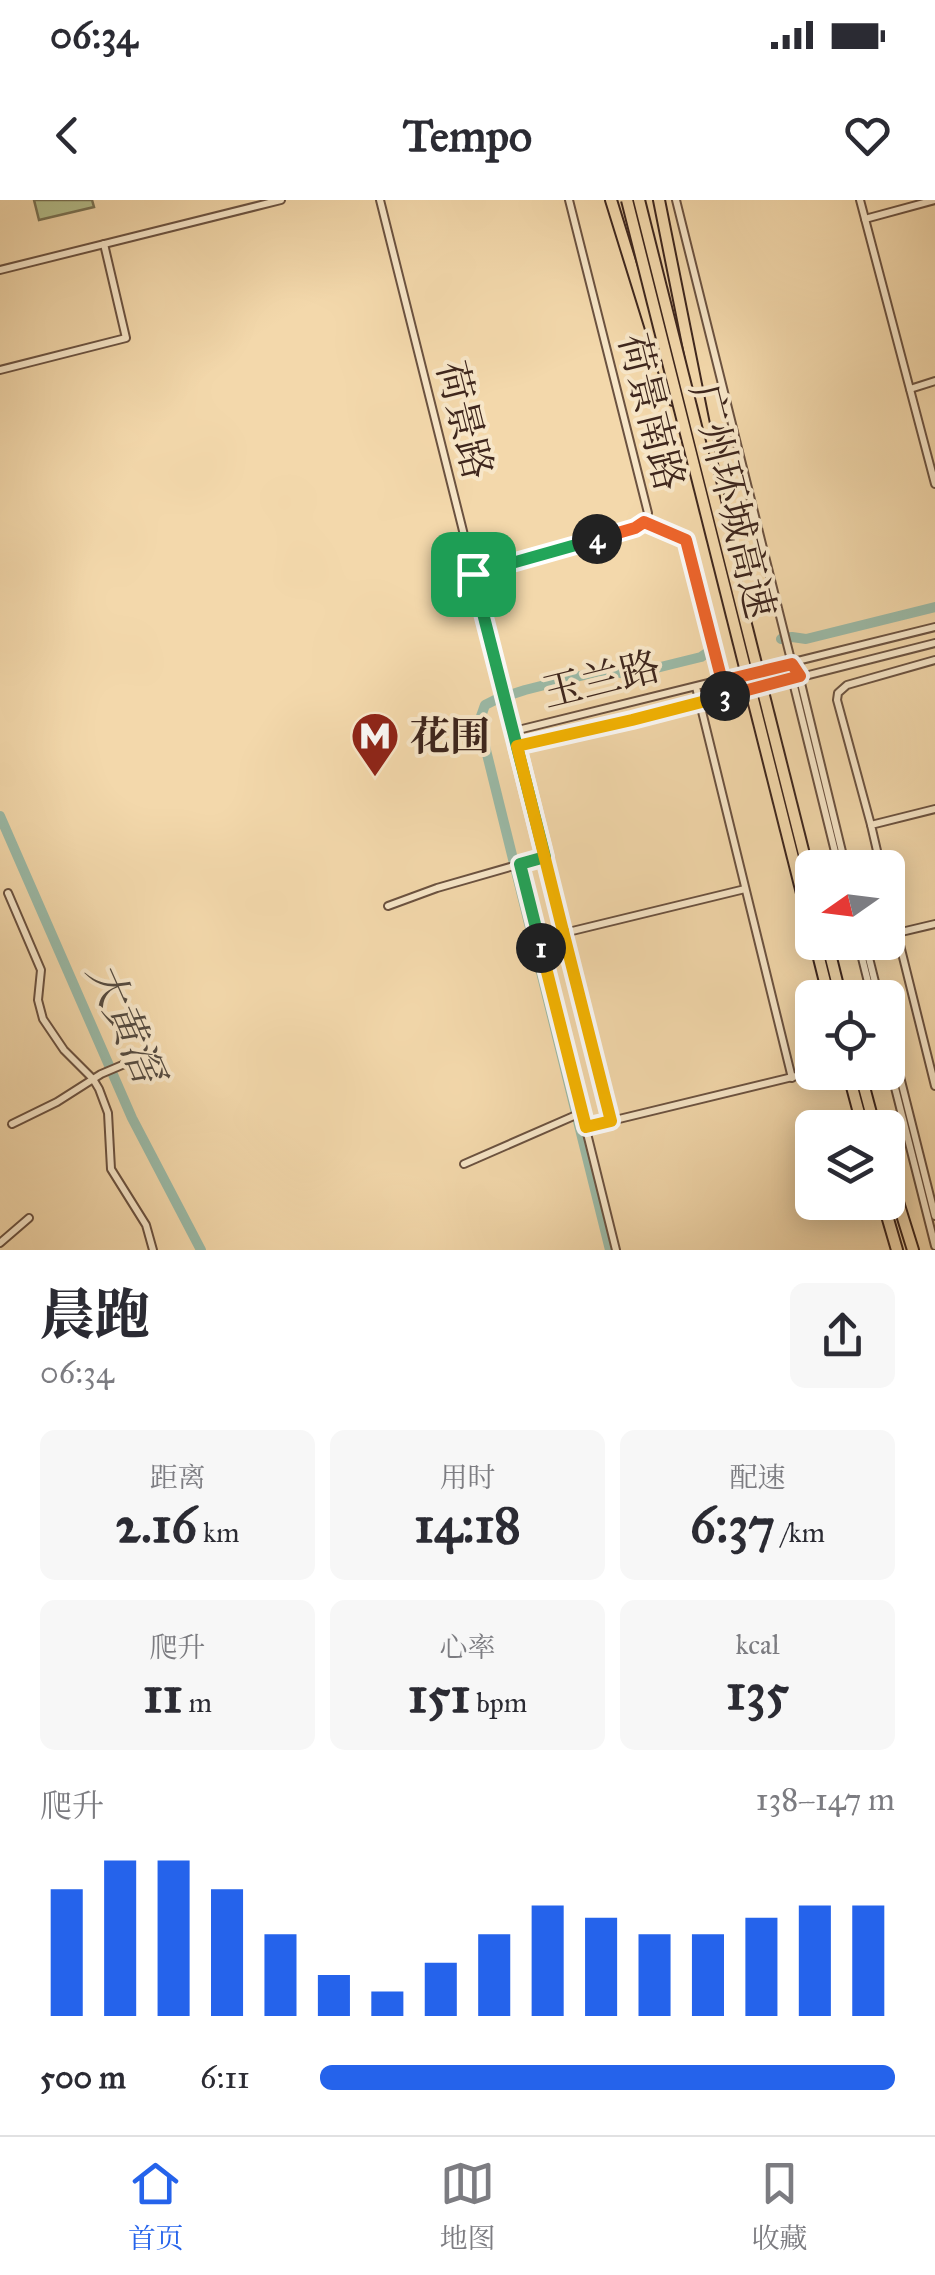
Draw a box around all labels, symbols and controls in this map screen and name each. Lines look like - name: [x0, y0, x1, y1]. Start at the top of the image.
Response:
- text: 06:34: [50, 12, 138, 58]
- icon: back: [40, 108, 95, 163]
- text: Tempo: [403, 108, 532, 163]
- icon: heart: [840, 108, 895, 163]
- street label: 荷景南路: [608, 329, 695, 496]
- street label: 荷景路: [426, 356, 503, 484]
- street label: 广州环城高速: [680, 379, 785, 623]
- pin: 4: [572, 514, 622, 564]
- text: 4: [589, 521, 605, 556]
- pin: [431, 532, 516, 617]
- icon: arrive: [446, 547, 501, 602]
- street label: 玉兰路: [537, 641, 665, 718]
- pin: 3: [700, 671, 750, 721]
- text: 3: [719, 678, 731, 713]
- metro station icon: 花围: [349, 710, 401, 778]
- place label: 花围: [410, 712, 490, 761]
- north arrow: [795, 850, 905, 960]
- map controls: [795, 850, 905, 1220]
- pin: 1: [516, 923, 566, 973]
- text: 1: [535, 930, 547, 965]
- water label: 大黄滘: [76, 954, 177, 1097]
- button: locate: [795, 980, 905, 1090]
- button: layers: [795, 1110, 905, 1220]
- text: 晨跑: [40, 1282, 150, 1349]
- button: share: [790, 1283, 895, 1388]
- text: 06:34: [40, 1353, 114, 1392]
- text: 距离: [149, 1460, 206, 1495]
- text: 用时: [439, 1460, 496, 1495]
- text: 配速: [729, 1460, 786, 1495]
- text: 2.16: [116, 1495, 197, 1556]
- text: 14:18: [414, 1495, 521, 1556]
- text: 6:37: [690, 1495, 775, 1556]
- text: km: [197, 1515, 239, 1550]
- text: /km: [775, 1515, 825, 1550]
- text: kcal: [735, 1627, 780, 1662]
- text: 爬升: [149, 1630, 206, 1665]
- text: 心率: [439, 1630, 496, 1665]
- text: 135: [726, 1662, 789, 1723]
- text: 11: [143, 1665, 182, 1726]
- text: 151: [408, 1665, 470, 1726]
- text: m: [182, 1685, 212, 1720]
- text: bpm: [470, 1685, 527, 1720]
- text: 138–147 m: [756, 1780, 895, 1819]
- text: 爬升: [40, 1787, 104, 1826]
- text: 500 m: [40, 2058, 126, 2097]
- text: 6:11: [200, 2058, 250, 2097]
- tab: 首页: [128, 2156, 184, 2256]
- tab: 地图: [439, 2156, 495, 2256]
- tab: 收藏: [751, 2156, 807, 2256]

